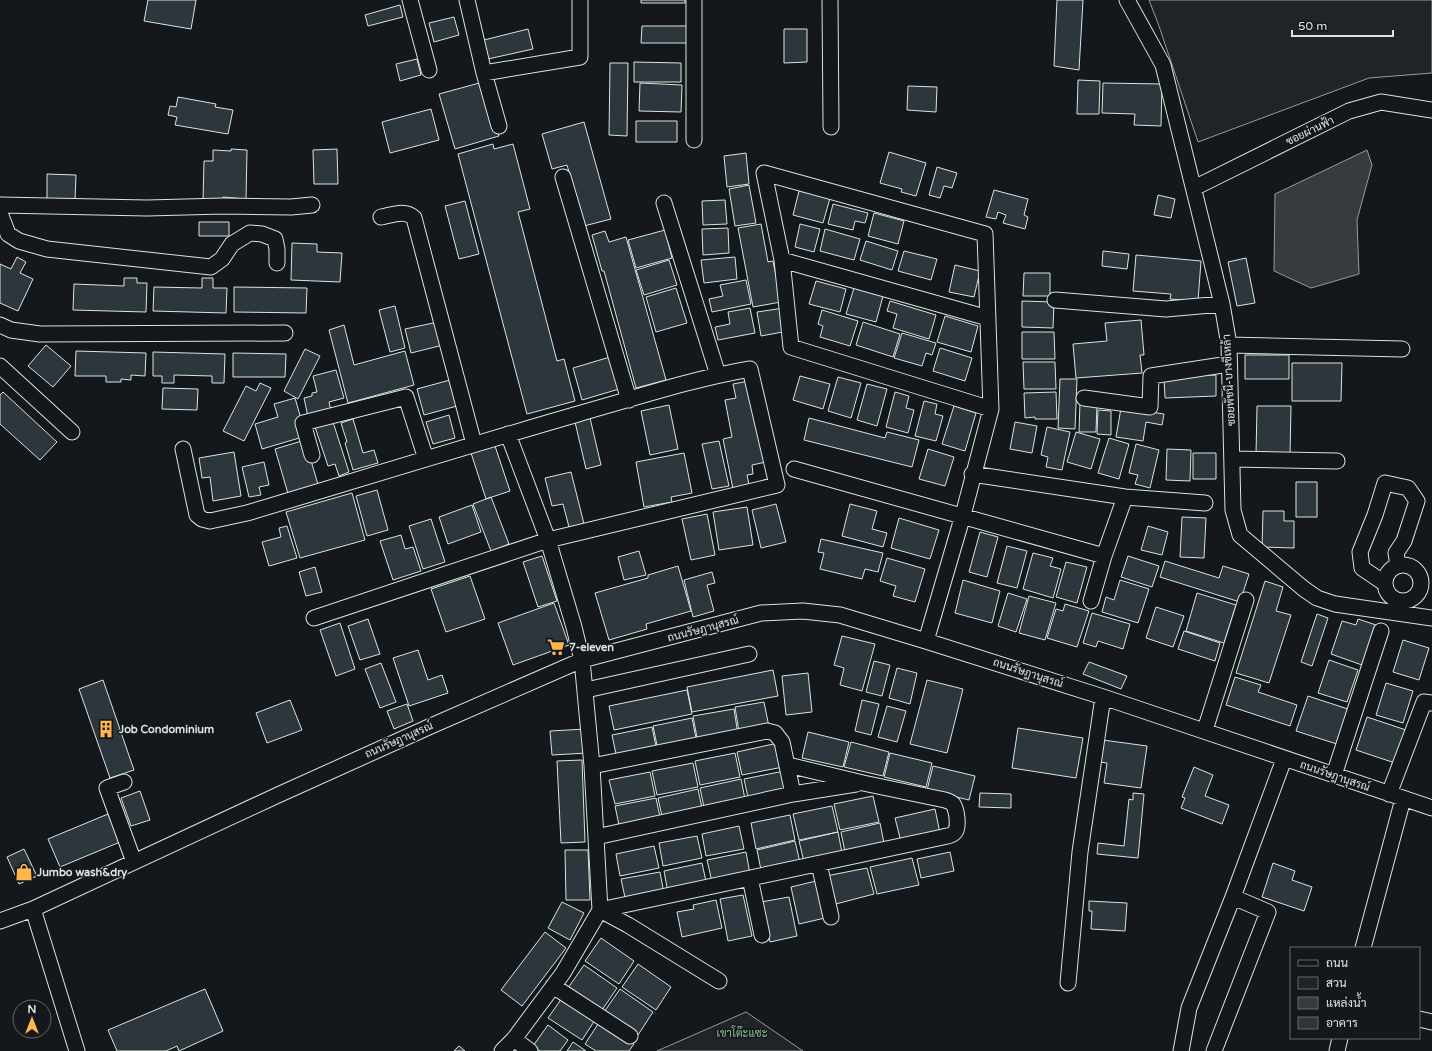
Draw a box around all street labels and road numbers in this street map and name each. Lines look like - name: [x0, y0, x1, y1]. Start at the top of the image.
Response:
- street label: ซอยผ่านฟ้า: [1283, 113, 1336, 148]
- street label: ซอยพัชนี-บางชีเหล้า: [1218, 334, 1238, 426]
- street label: ถนนรัษฎานุสรณ์: [665, 611, 741, 647]
- street label: ถนนรัษฎานุสรณ์: [991, 654, 1065, 692]
- street label: ถนนรัษฎานุสรณ์: [362, 717, 436, 763]
- street label: ถนนรัษฎานุสรณ์: [1298, 756, 1372, 796]

